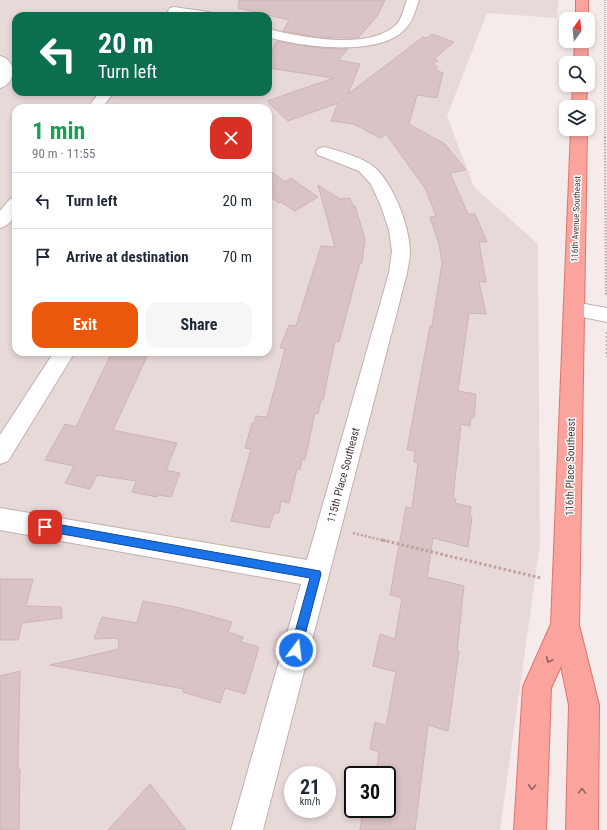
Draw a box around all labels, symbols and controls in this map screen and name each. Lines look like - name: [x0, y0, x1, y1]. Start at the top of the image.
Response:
- north arrow: [559, 12, 595, 48]
- map controls: [559, 12, 595, 136]
- text: 20 m: [98, 27, 154, 60]
- icon: left: [32, 28, 84, 80]
- button: search: [559, 56, 595, 92]
- text: Turn left: [98, 61, 157, 82]
- button: layers: [559, 100, 595, 136]
- text: 1 min: [32, 117, 85, 145]
- button: close: [210, 117, 252, 159]
- text: 90 m · 11:55: [32, 146, 95, 161]
- street label: 116th Avenue Southeast: [569, 175, 583, 262]
- icon: left: [32, 190, 54, 212]
- text: Turn left: [66, 192, 117, 210]
- text: 20 m: [222, 192, 252, 210]
- icon: arrive: [32, 246, 54, 268]
- text: Arrive at destination: [66, 248, 189, 266]
- text: 70 m: [222, 248, 252, 266]
- button: Exit: [32, 302, 138, 348]
- button: Share: [146, 302, 252, 348]
- street label: 116th Place Southeast: [563, 418, 578, 516]
- street label: 115th Place Southeast: [325, 426, 362, 524]
- pin: [28, 510, 62, 544]
- icon: arrive: [34, 516, 56, 538]
- position arrow: [275, 629, 317, 671]
- one-way arrow: [546, 656, 554, 664]
- speed limit sign: 30: [344, 766, 396, 818]
- text: 21: [300, 775, 320, 799]
- one-way arrow: [528, 784, 536, 790]
- one-way arrow: [578, 788, 586, 794]
- text: km/h: [300, 796, 320, 807]

